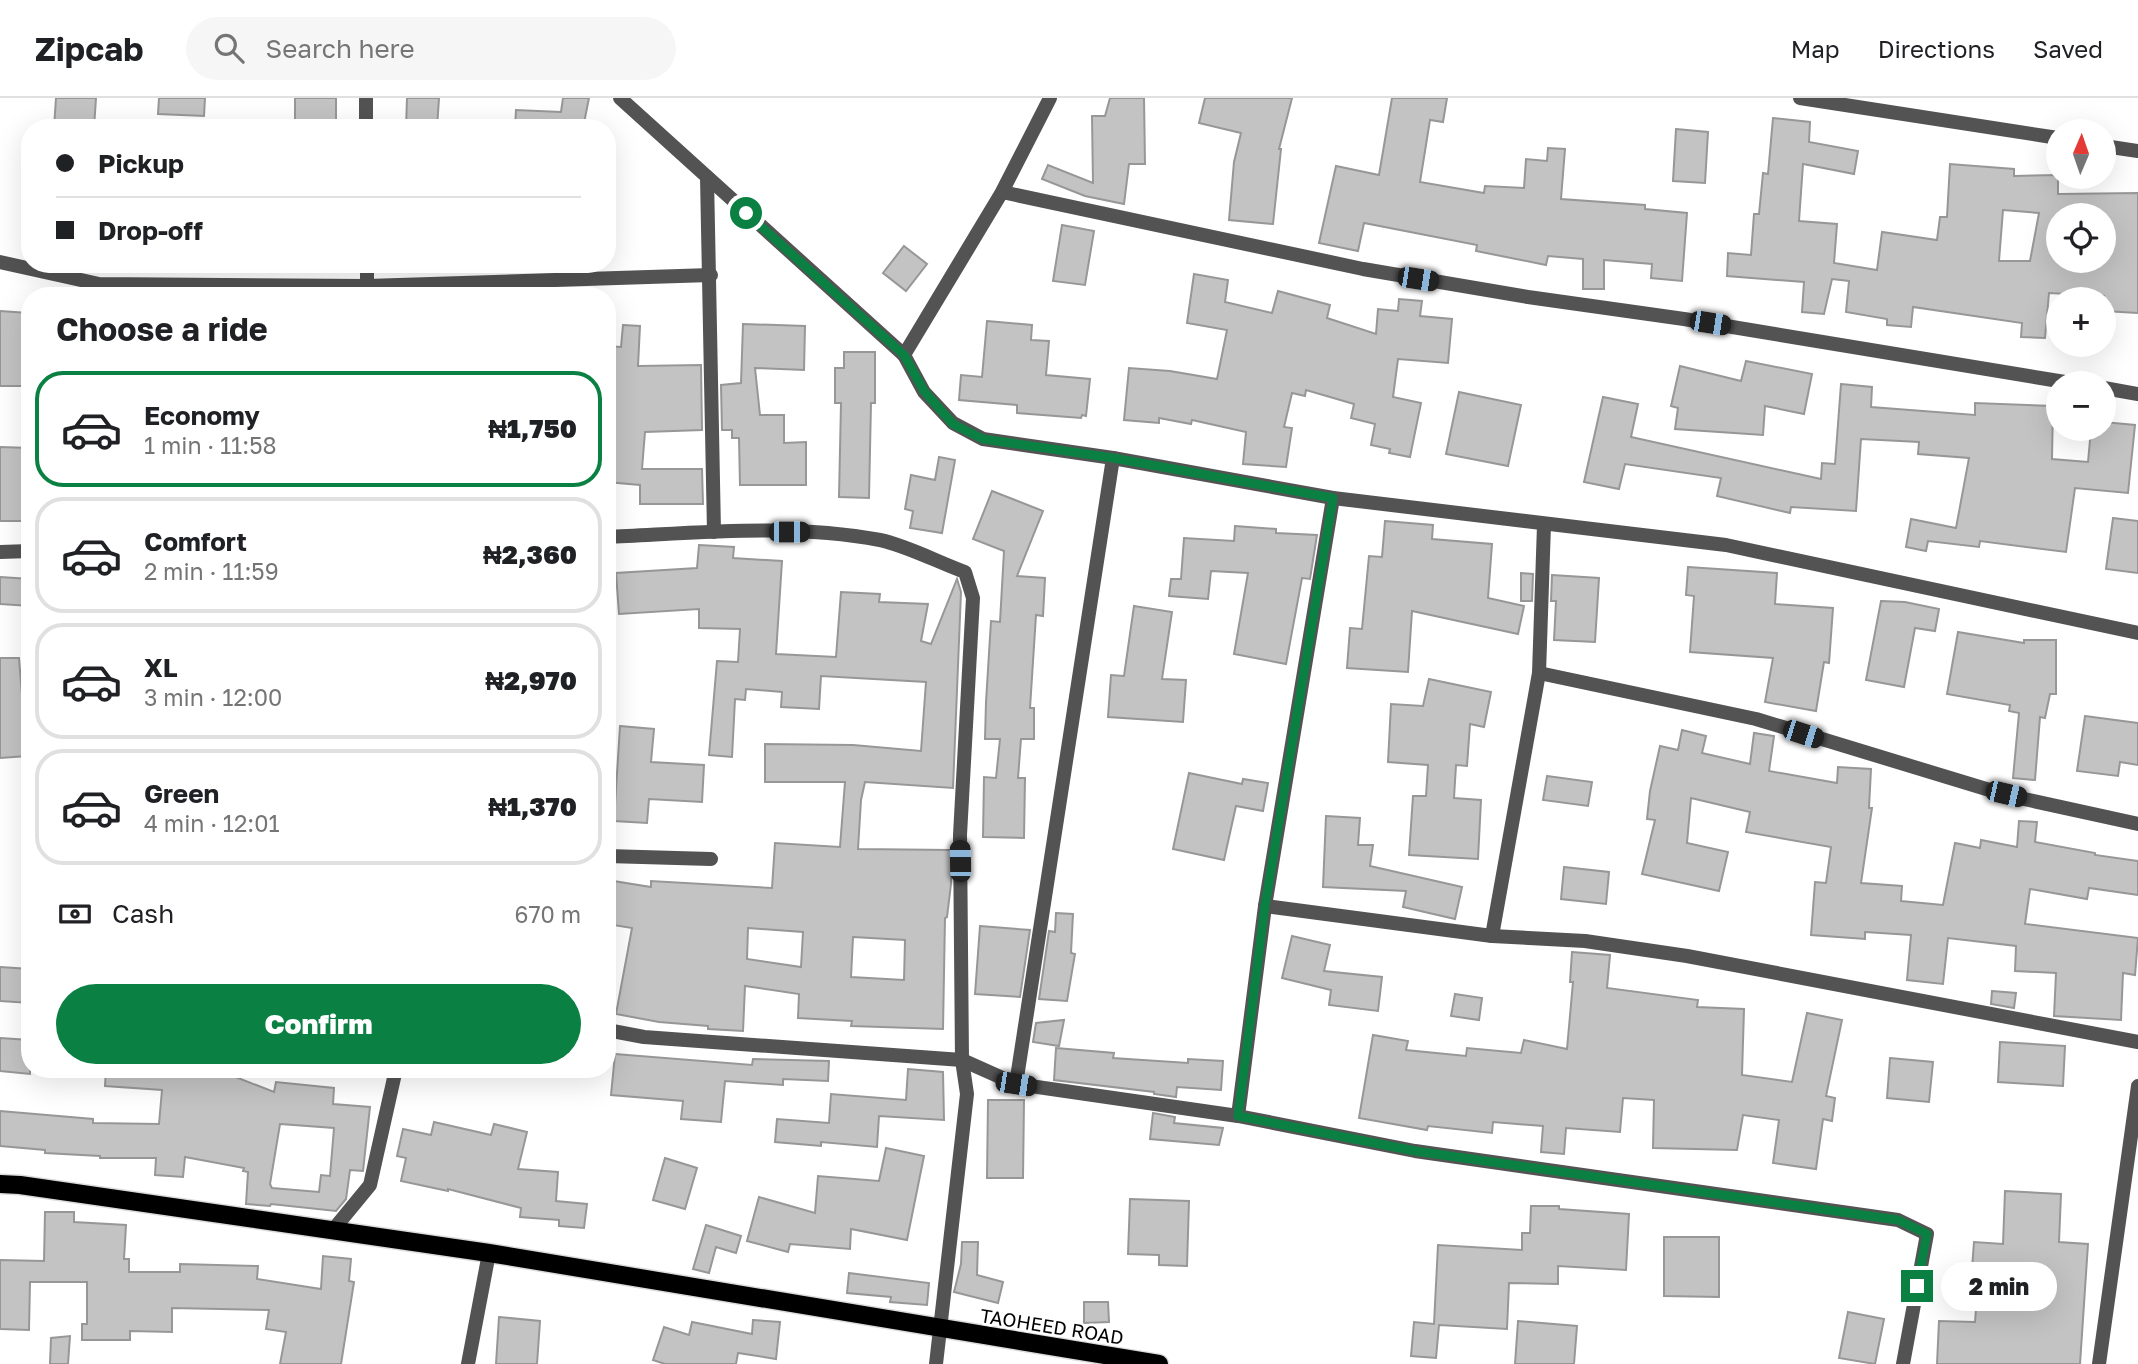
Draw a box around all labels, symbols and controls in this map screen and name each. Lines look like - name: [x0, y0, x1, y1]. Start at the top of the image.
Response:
- search box: [186, 17, 676, 80]
- text: Zipcab: [35, 29, 144, 68]
- icon: search: [210, 29, 248, 67]
- text: Search here: [266, 33, 415, 64]
- text: Map: [1791, 34, 1840, 63]
- text: Directions: [1878, 34, 1995, 63]
- text: Saved: [2033, 34, 2103, 63]
- north arrow: [2046, 119, 2116, 189]
- map controls: [2046, 119, 2116, 441]
- text: Pickup: [98, 148, 184, 179]
- route start: [730, 197, 762, 229]
- button: locate: [2046, 203, 2116, 273]
- text: Drop-off: [98, 215, 203, 246]
- car: [1396, 265, 1441, 293]
- button: +: [2046, 287, 2116, 357]
- car: [1688, 309, 1733, 337]
- text: Choose a ride: [56, 310, 268, 348]
- button: −: [2046, 371, 2116, 441]
- icon: car: [60, 398, 123, 461]
- text: Economy: [144, 400, 260, 431]
- text: ₦1,750: [488, 413, 577, 444]
- text: 1 min · 11:58: [144, 431, 277, 459]
- car: [769, 522, 811, 543]
- icon: car: [60, 524, 123, 587]
- text: Comfort: [144, 526, 247, 557]
- text: ₦2,360: [483, 539, 577, 570]
- text: 2 min · 11:59: [144, 557, 279, 585]
- icon: car: [60, 650, 123, 713]
- text: XL: [144, 652, 178, 683]
- text: ₦2,970: [485, 665, 577, 696]
- text: 3 min · 12:00: [144, 683, 282, 711]
- car: [1780, 718, 1827, 750]
- icon: car: [60, 776, 123, 839]
- text: Green: [144, 778, 219, 809]
- car: [1984, 779, 2029, 809]
- text: ₦1,370: [488, 791, 577, 822]
- text: 4 min · 12:01: [144, 809, 280, 837]
- car: [950, 840, 971, 882]
- icon: cash: [56, 895, 94, 933]
- text: Cash: [112, 898, 174, 929]
- text: 670 m: [515, 900, 581, 928]
- button: Confirm: [56, 984, 581, 1064]
- car: [994, 1070, 1039, 1098]
- callout: 2 min: [1941, 1262, 2057, 1310]
- route end: [1901, 1270, 1933, 1302]
- text: 2 min: [1969, 1272, 2029, 1300]
- street label: TAOHEED ROAD: [979, 1303, 1125, 1349]

